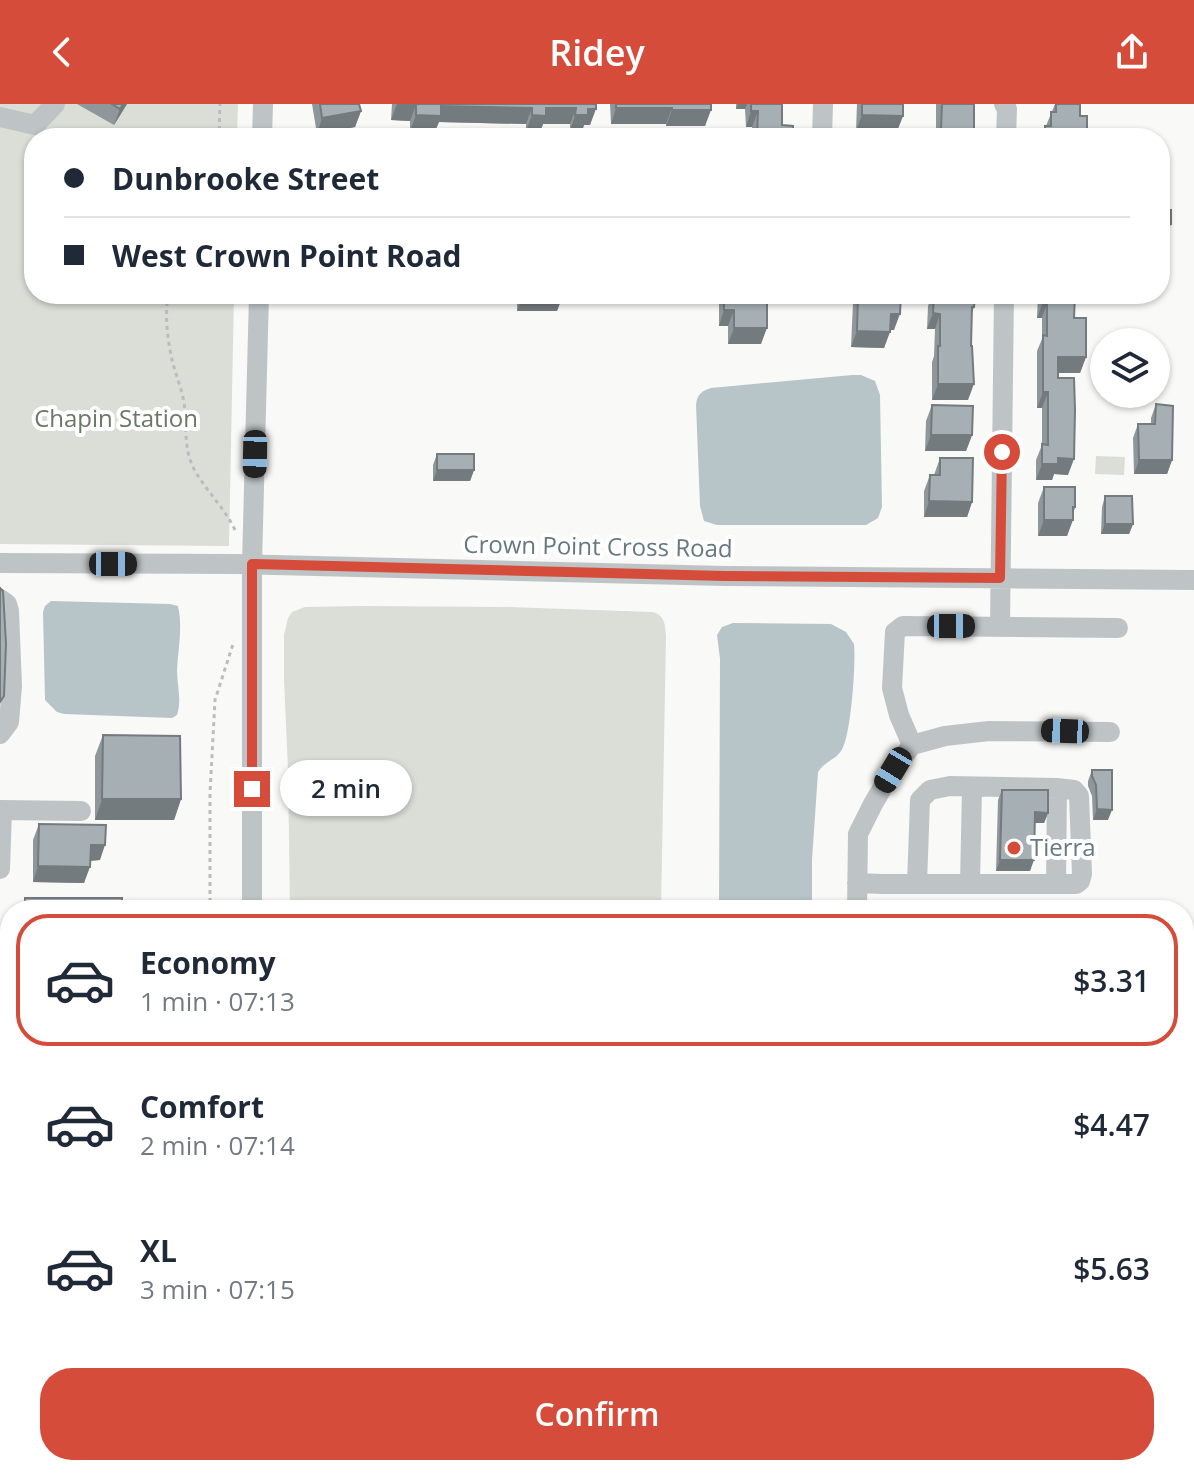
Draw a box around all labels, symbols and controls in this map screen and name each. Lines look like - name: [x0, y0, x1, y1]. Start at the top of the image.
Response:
- text: Ridey: [549, 28, 645, 77]
- icon: back: [40, 30, 84, 74]
- icon: share: [1110, 30, 1154, 74]
- text: Dunbrooke Street: [112, 158, 379, 199]
- text: West Crown Point Road: [112, 235, 462, 276]
- map controls: [1090, 328, 1170, 408]
- button: layers: [1090, 328, 1170, 408]
- park label: Chapin Station: [34, 401, 198, 434]
- car: [243, 430, 267, 478]
- route start: [984, 434, 1020, 470]
- street label: Crown Point Cross Road: [463, 527, 733, 564]
- car: [89, 552, 137, 576]
- car: [927, 614, 975, 638]
- car: [1041, 718, 1089, 744]
- car: [870, 743, 916, 797]
- callout: 2 min: [280, 761, 412, 817]
- text: 2 min: [311, 770, 381, 806]
- route end: [234, 771, 270, 807]
- place label: Tierra: [1030, 830, 1096, 863]
- marker: Tierra: [1005, 839, 1023, 857]
- text: Economy: [140, 942, 276, 983]
- icon: car: [44, 944, 116, 1016]
- text: $3.31: [1073, 960, 1150, 1001]
- text: 1 min · 07:13: [140, 983, 295, 1019]
- text: Comfort: [140, 1086, 264, 1127]
- icon: car: [44, 1088, 116, 1160]
- text: $4.47: [1073, 1104, 1150, 1145]
- text: 2 min · 07:14: [140, 1127, 295, 1163]
- text: XL: [140, 1230, 177, 1271]
- icon: car: [44, 1232, 116, 1304]
- text: $5.63: [1073, 1248, 1150, 1289]
- text: 3 min · 07:15: [140, 1271, 295, 1307]
- button: Confirm: [40, 1368, 1154, 1460]

